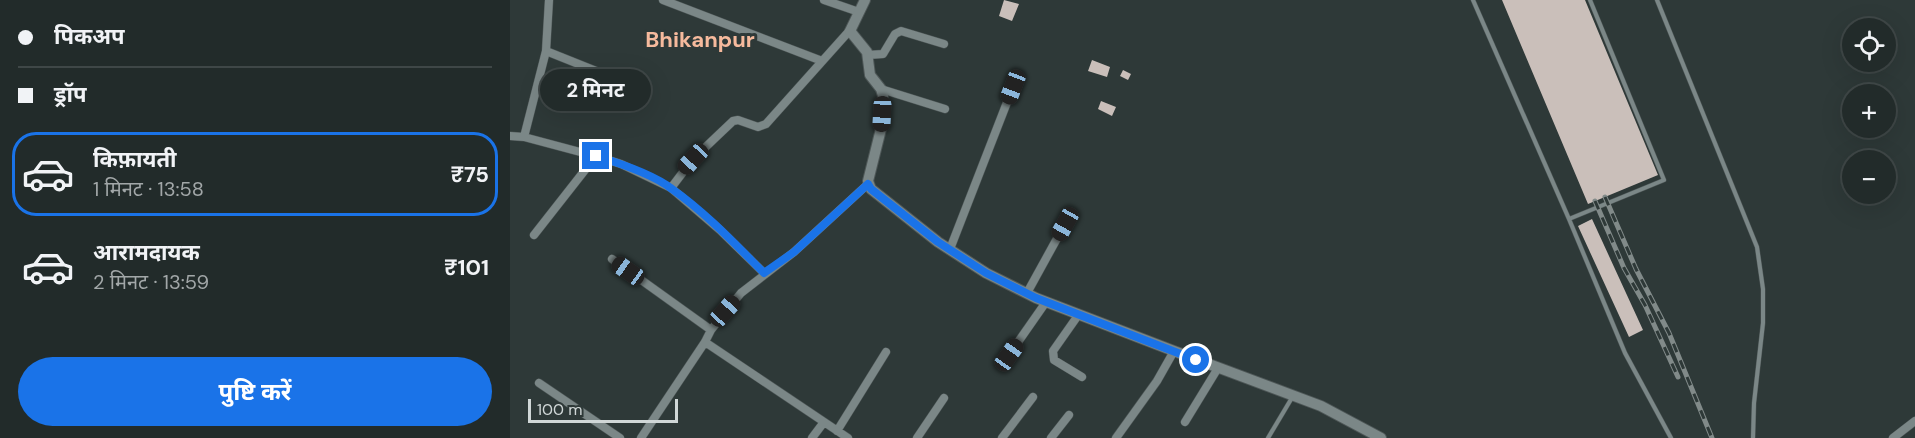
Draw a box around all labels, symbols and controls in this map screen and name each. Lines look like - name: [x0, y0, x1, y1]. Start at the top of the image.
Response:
- map controls: [1842, 18, 1896, 204]
- button: locate: [1842, 18, 1896, 72]
- text: पिकअप: [54, 22, 125, 51]
- district label: Bhikanpur: [645, 25, 755, 54]
- car: [998, 67, 1028, 107]
- callout: 2 मिनट: [541, 69, 652, 111]
- text: 2 मिनट: [566, 77, 625, 103]
- text: ड्रॉप: [54, 80, 87, 109]
- button: +: [1842, 84, 1896, 138]
- car: [872, 96, 892, 132]
- car: [674, 140, 712, 178]
- route end: [582, 142, 609, 169]
- text: किफ़ायती: [93, 145, 177, 174]
- icon: car: [21, 147, 75, 201]
- button: −: [1842, 150, 1896, 204]
- text: ₹75: [450, 160, 489, 189]
- text: 1 मिनट · 13:58: [93, 176, 204, 202]
- car: [1048, 204, 1082, 244]
- text: आरामदायक: [93, 238, 200, 267]
- icon: car: [21, 240, 75, 294]
- text: ₹101: [444, 253, 489, 282]
- car: [608, 253, 648, 289]
- text: 2 मिनट · 13:59: [93, 269, 209, 295]
- car: [706, 292, 744, 330]
- car: [991, 335, 1027, 375]
- route start: [1182, 346, 1209, 373]
- button: पुष्टि करें: [18, 357, 492, 426]
- scale bar: [528, 396, 678, 424]
- text: 100 m: [537, 399, 582, 420]

